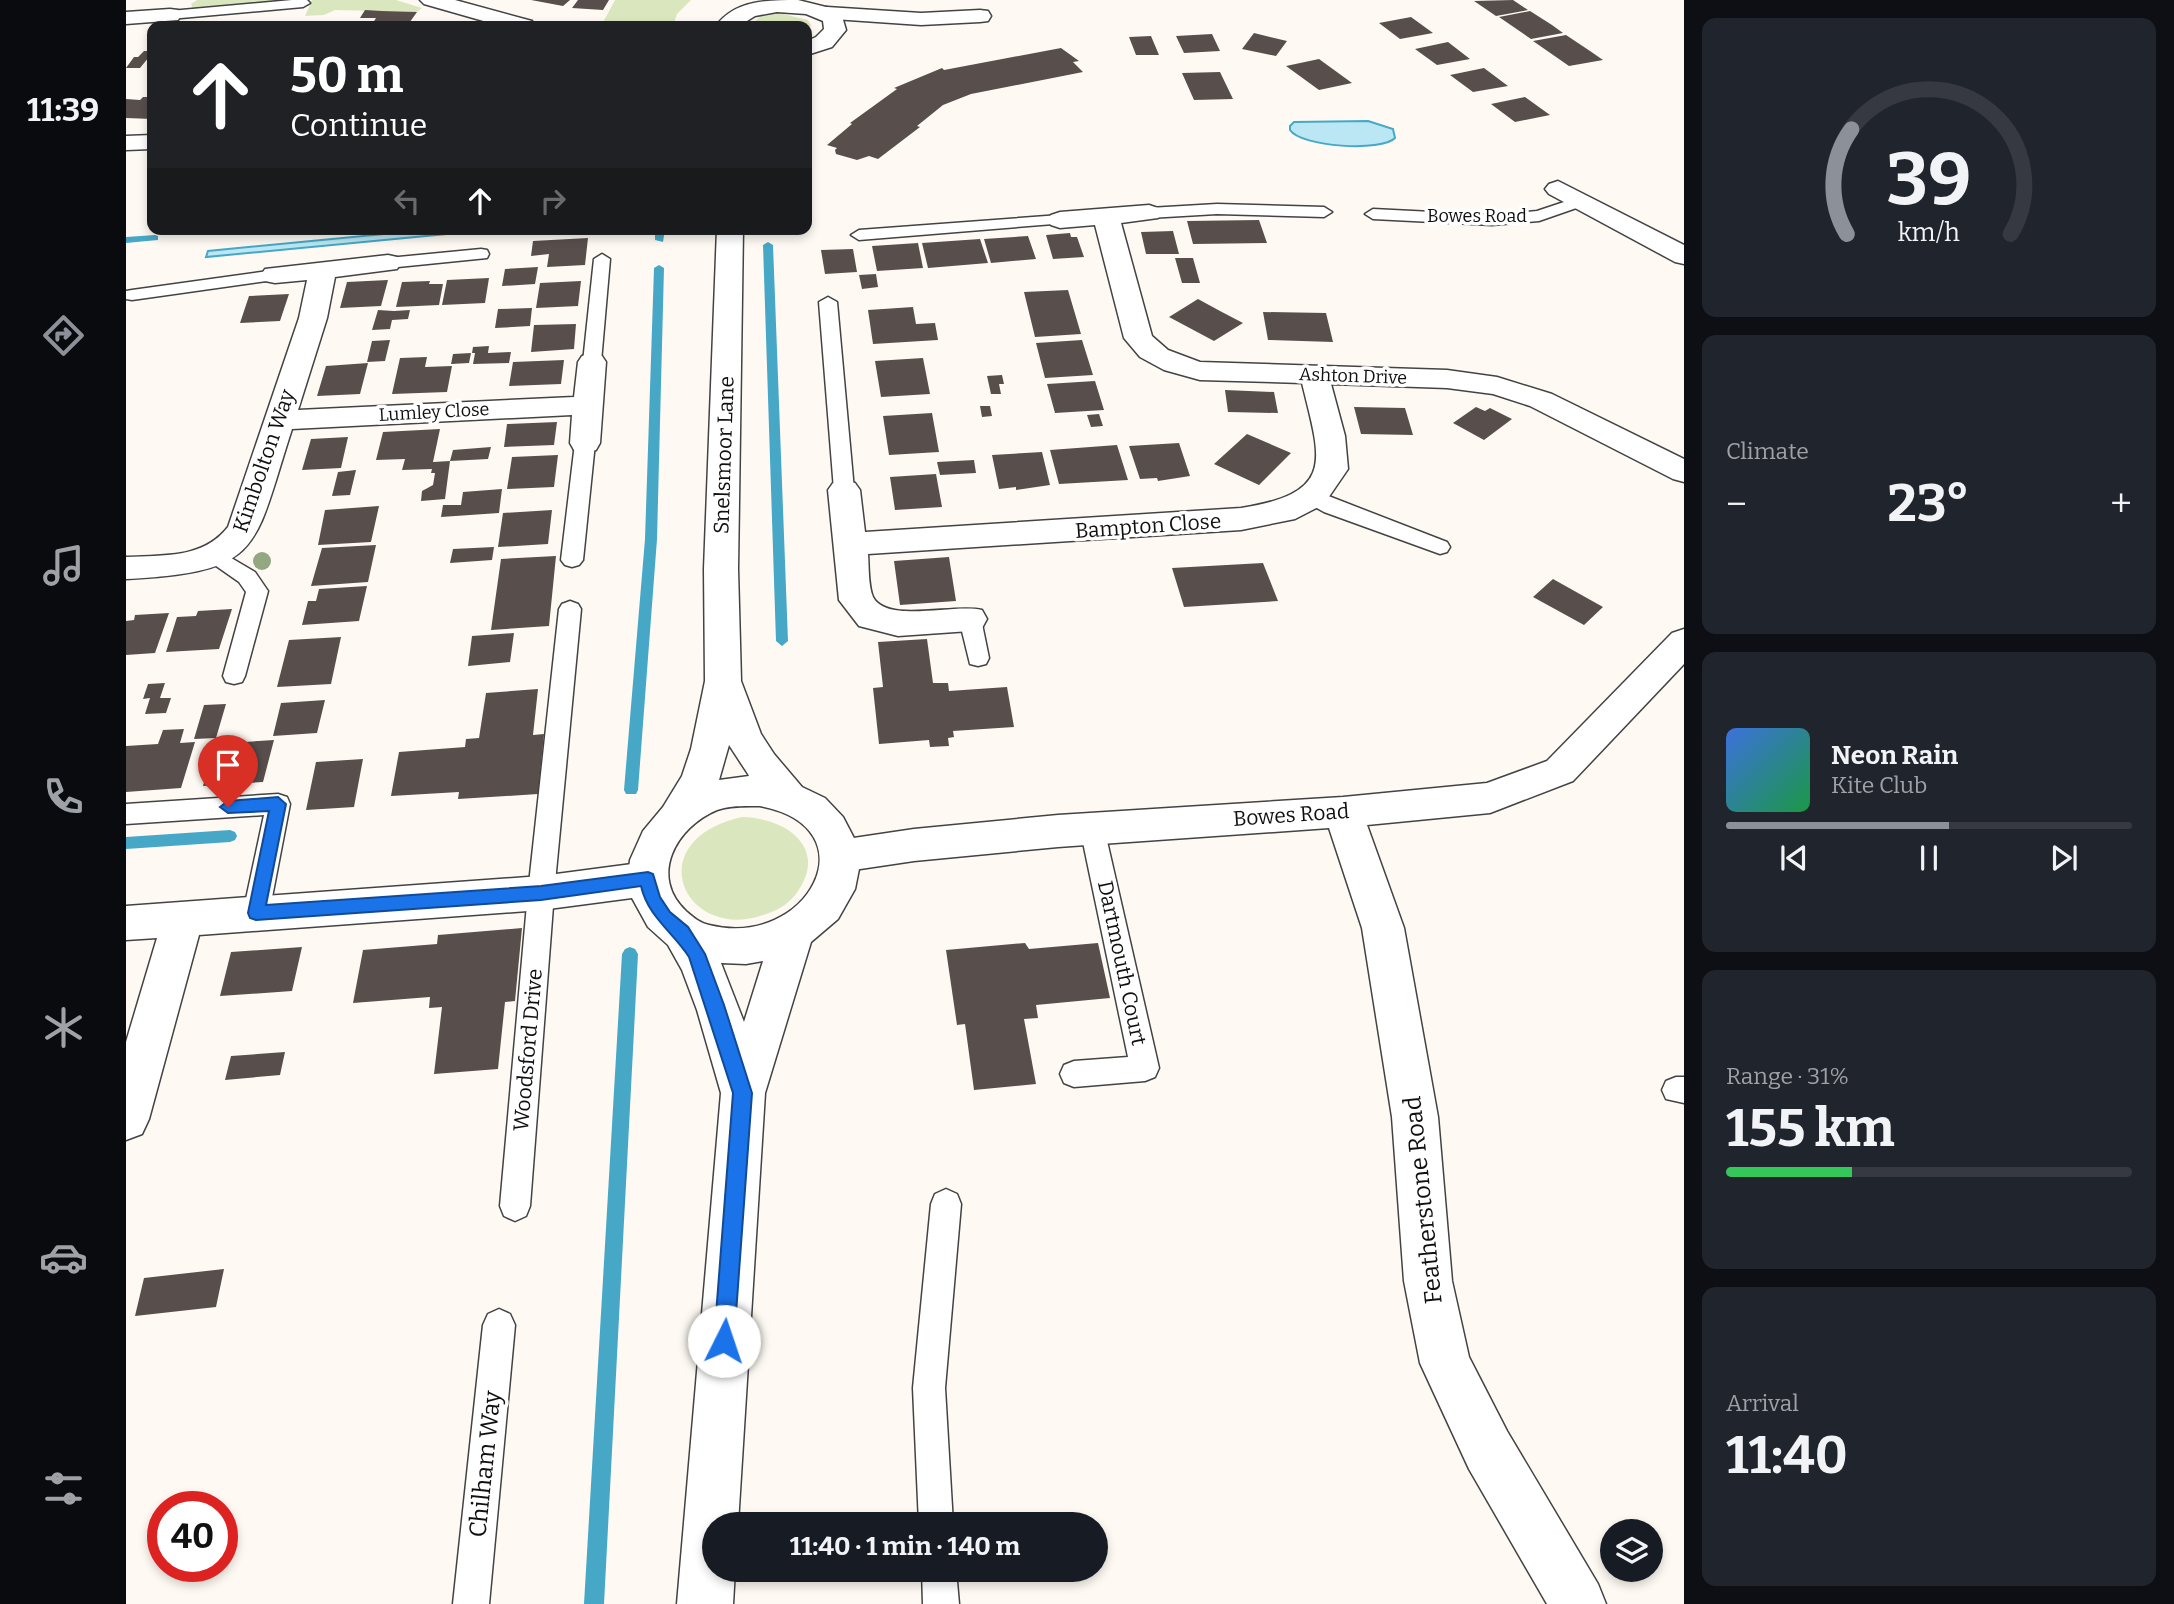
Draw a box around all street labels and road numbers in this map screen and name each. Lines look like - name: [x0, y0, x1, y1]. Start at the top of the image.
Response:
- street label: Bowes Road: [1427, 205, 1527, 227]
- street label: Ashton Drive: [1299, 363, 1407, 389]
- street label: Snelsmoor Lane: [708, 376, 740, 534]
- street label: Kimbolton Way: [227, 385, 301, 536]
- street label: Lumley Close: [378, 398, 490, 426]
- street label: Bampton Close: [1074, 508, 1222, 544]
- street label: Bowes Road: [1232, 798, 1350, 832]
- street label: Dartmouth Court: [1092, 878, 1152, 1048]
- street label: Woodsford Drive: [508, 968, 548, 1132]
- street label: Featherstone Road: [1398, 1095, 1448, 1305]
- street label: Chilham Way: [463, 1389, 507, 1539]

